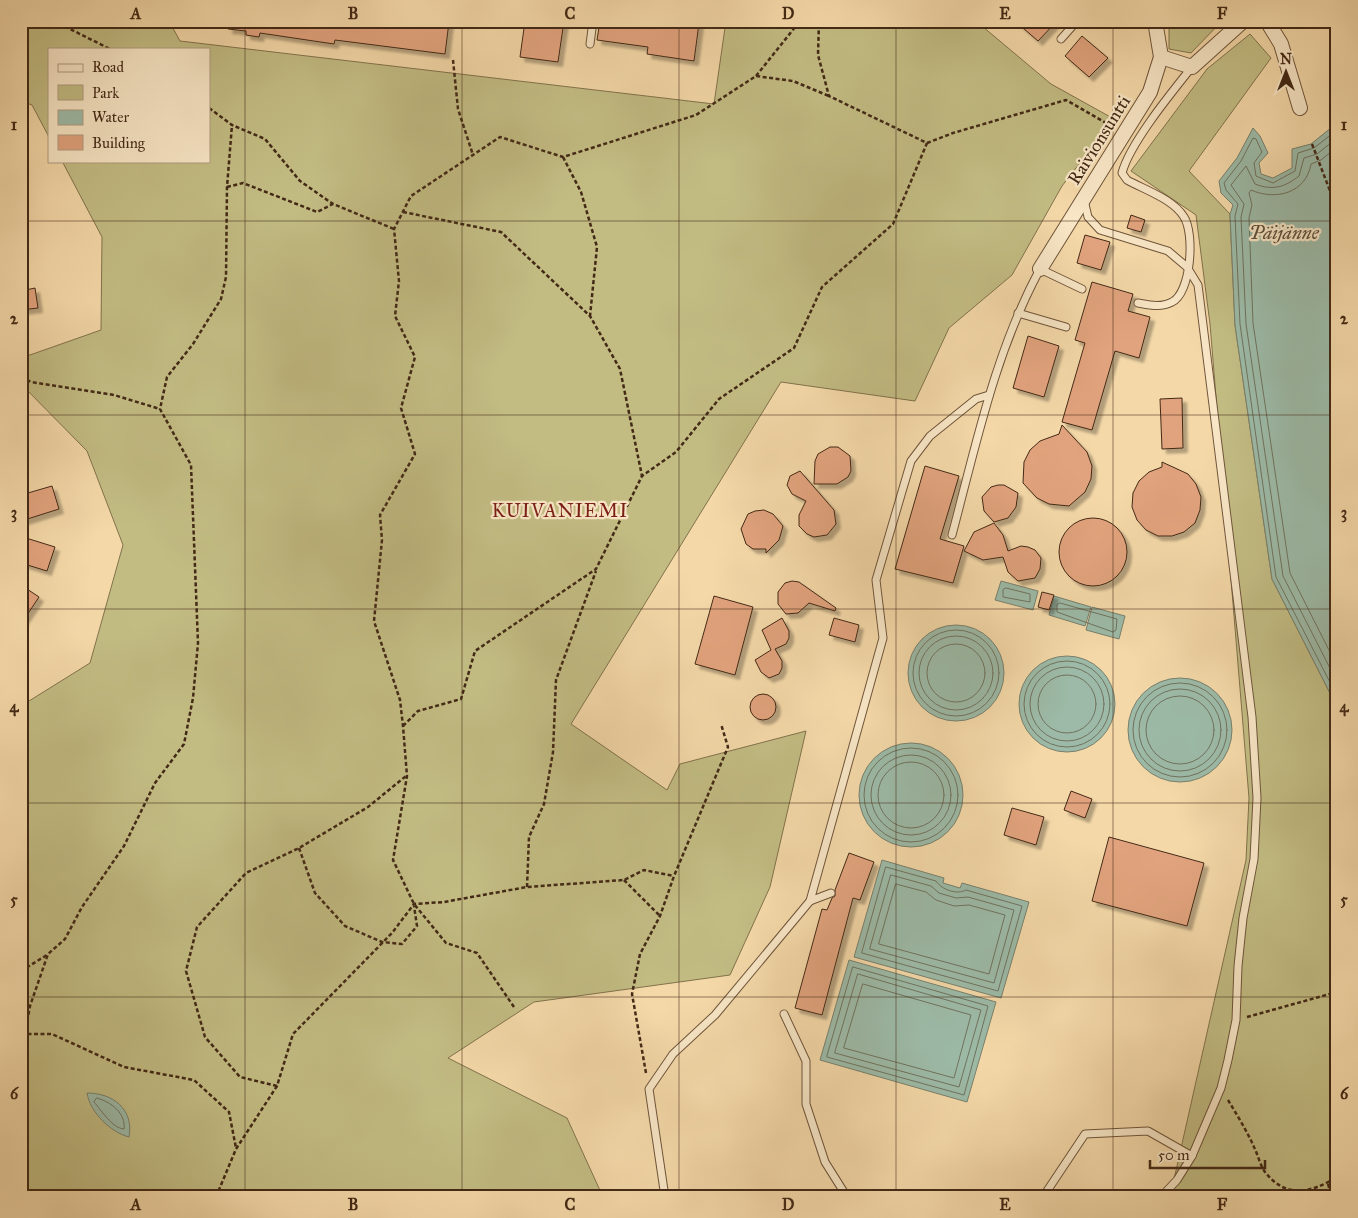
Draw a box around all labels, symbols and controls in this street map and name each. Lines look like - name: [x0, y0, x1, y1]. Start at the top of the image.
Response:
- text: A: [130, 4, 142, 23]
- text: B: [348, 4, 358, 23]
- text: C: [565, 4, 576, 23]
- text: D: [782, 4, 795, 23]
- text: E: [999, 4, 1011, 23]
- text: F: [1217, 4, 1228, 23]
- legend: [48, 48, 210, 162]
- north arrow: [1260, 48, 1310, 98]
- text: N: [1280, 51, 1292, 68]
- text: Road: [92, 58, 124, 76]
- text: Park: [92, 84, 119, 102]
- street label: Raivionsuntti: [1063, 91, 1135, 189]
- text: Water: [92, 108, 129, 126]
- text: 1: [11, 115, 18, 134]
- text: 1: [1341, 115, 1348, 134]
- text: Building: [92, 134, 146, 152]
- water label: Päijänne: [1249, 221, 1320, 244]
- text: 2: [10, 309, 19, 328]
- text: 2: [1340, 309, 1349, 328]
- district label: KUIVANIEMI: [492, 499, 628, 522]
- text: 3: [11, 503, 17, 523]
- text: 3: [1341, 503, 1347, 523]
- text: 4: [10, 697, 20, 717]
- text: 4: [1340, 697, 1350, 717]
- text: 5: [10, 890, 18, 909]
- text: 5: [1340, 890, 1348, 909]
- text: 6: [10, 1084, 19, 1103]
- text: 6: [1340, 1084, 1349, 1103]
- scale bar: [1150, 1138, 1266, 1170]
- text: 50 m: [1158, 1146, 1190, 1164]
- text: A: [130, 1195, 142, 1214]
- text: B: [348, 1195, 358, 1214]
- text: C: [565, 1195, 576, 1214]
- text: D: [782, 1195, 795, 1214]
- text: E: [999, 1195, 1011, 1214]
- text: F: [1217, 1195, 1228, 1214]

